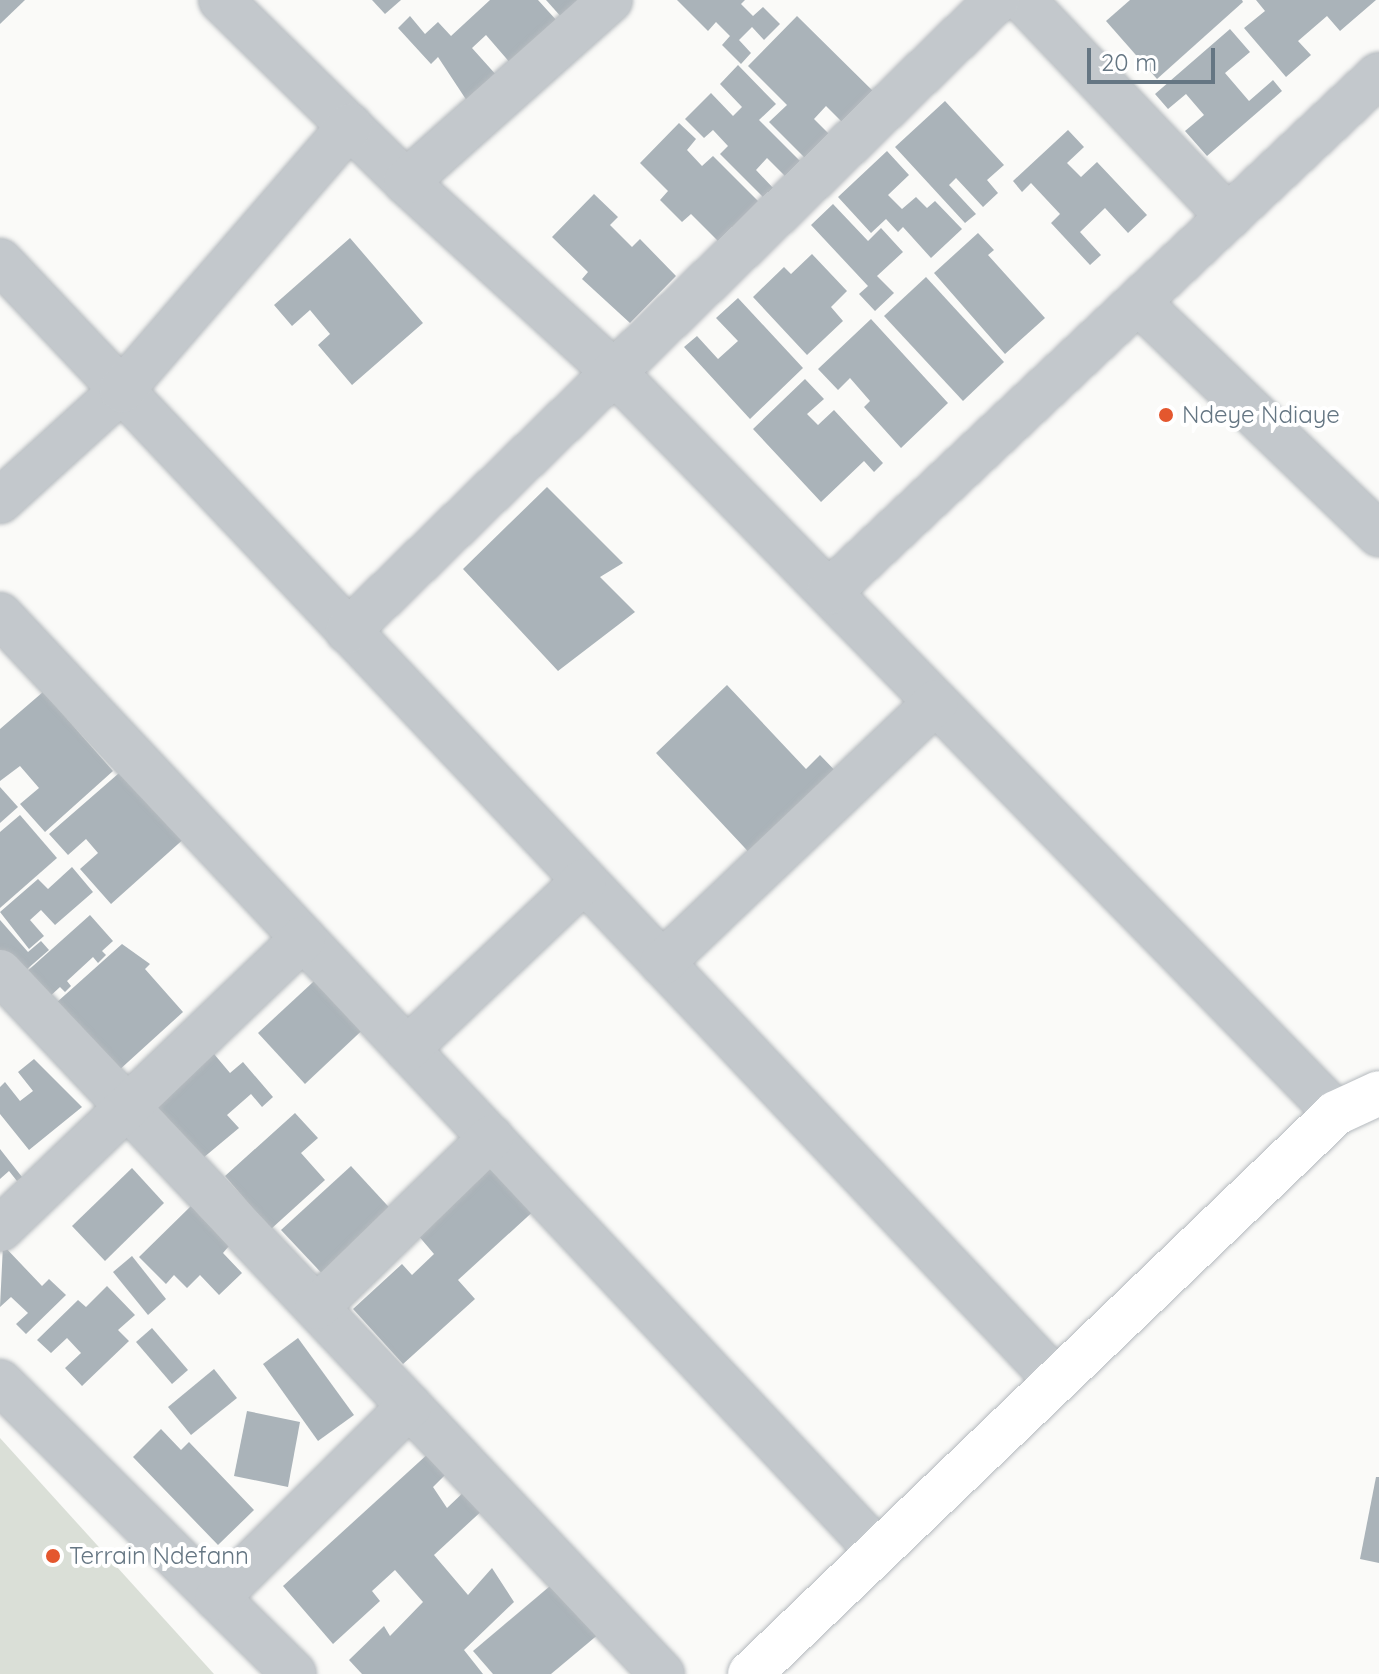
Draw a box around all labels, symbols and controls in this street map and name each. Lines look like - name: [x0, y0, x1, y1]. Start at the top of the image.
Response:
- scale bar: [1091, 32, 1219, 82]
- text: 20 m: [1101, 47, 1157, 77]
- place label: Ndeye Ndiaye: [1182, 401, 1340, 429]
- marker: Ndeye Ndiaye: [1157, 406, 1175, 424]
- place label: Terrain Ndefann: [69, 1542, 249, 1570]
- marker: Terrain Ndefann: [44, 1547, 62, 1565]

